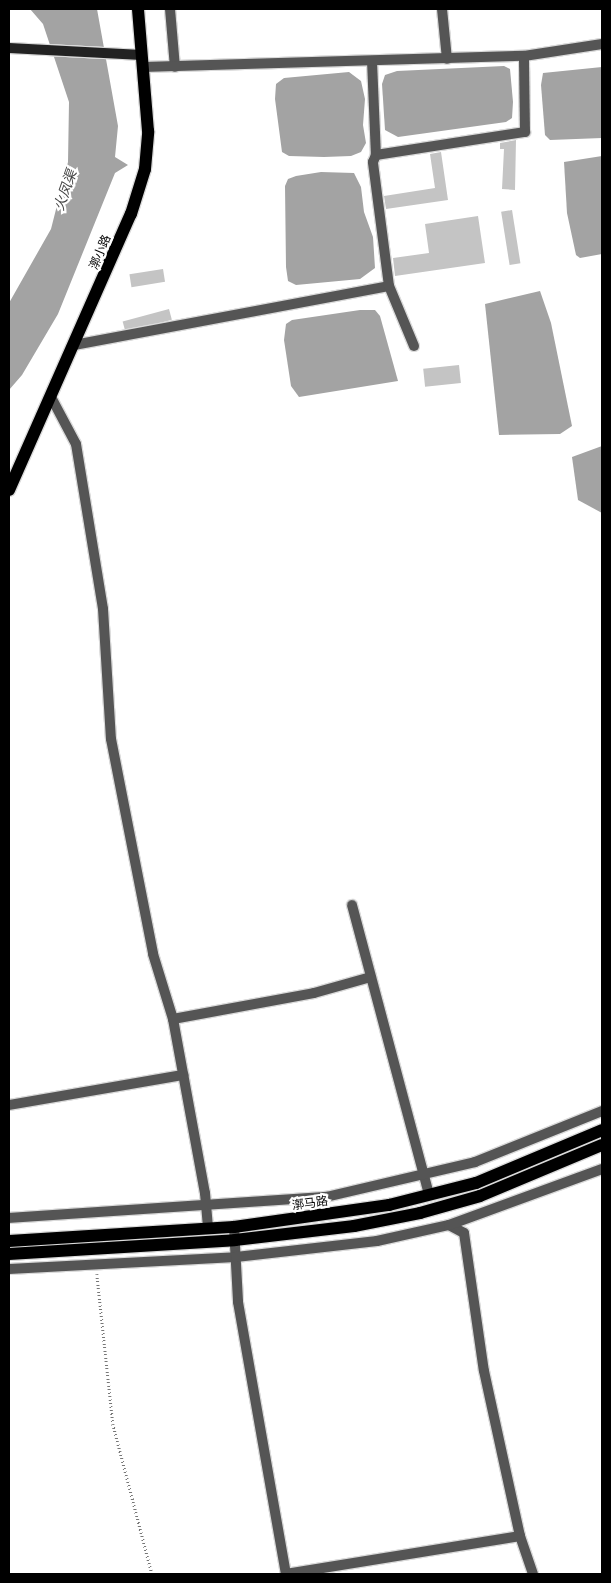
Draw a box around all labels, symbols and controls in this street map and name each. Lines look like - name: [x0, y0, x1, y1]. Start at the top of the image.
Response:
- water label: 火凤渠: [50, 167, 80, 213]
- street label: 漷小路: [86, 233, 114, 271]
- street label: 漷马路: [291, 1193, 329, 1213]

